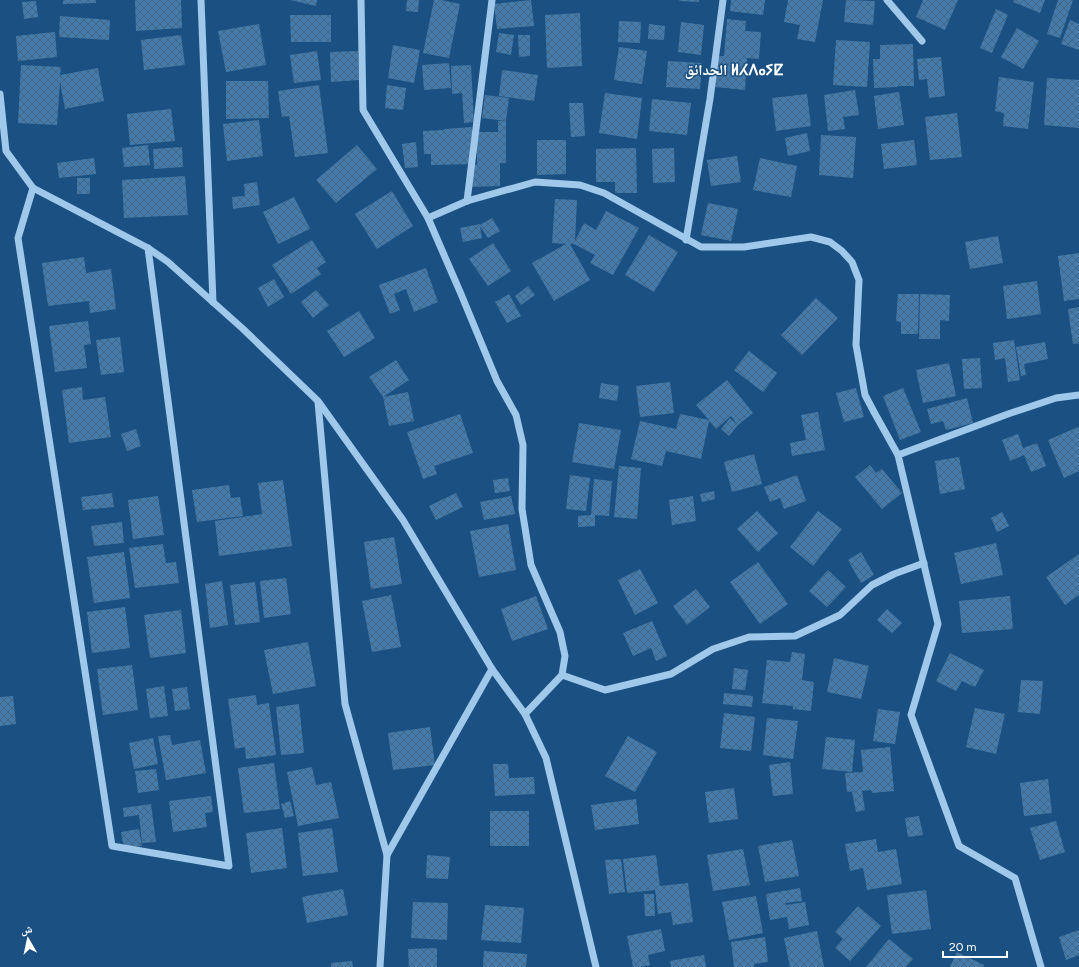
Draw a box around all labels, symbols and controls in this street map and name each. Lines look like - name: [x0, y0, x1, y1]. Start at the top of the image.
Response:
- district label: الحدائق ⵍⵃⴷⴰⵢⵇ: [685, 61, 783, 79]
- north arrow: [8, 919, 48, 959]
- text: ش: [20, 922, 34, 938]
- scale bar: [943, 933, 1007, 959]
- text: 20 m: [949, 940, 977, 954]

